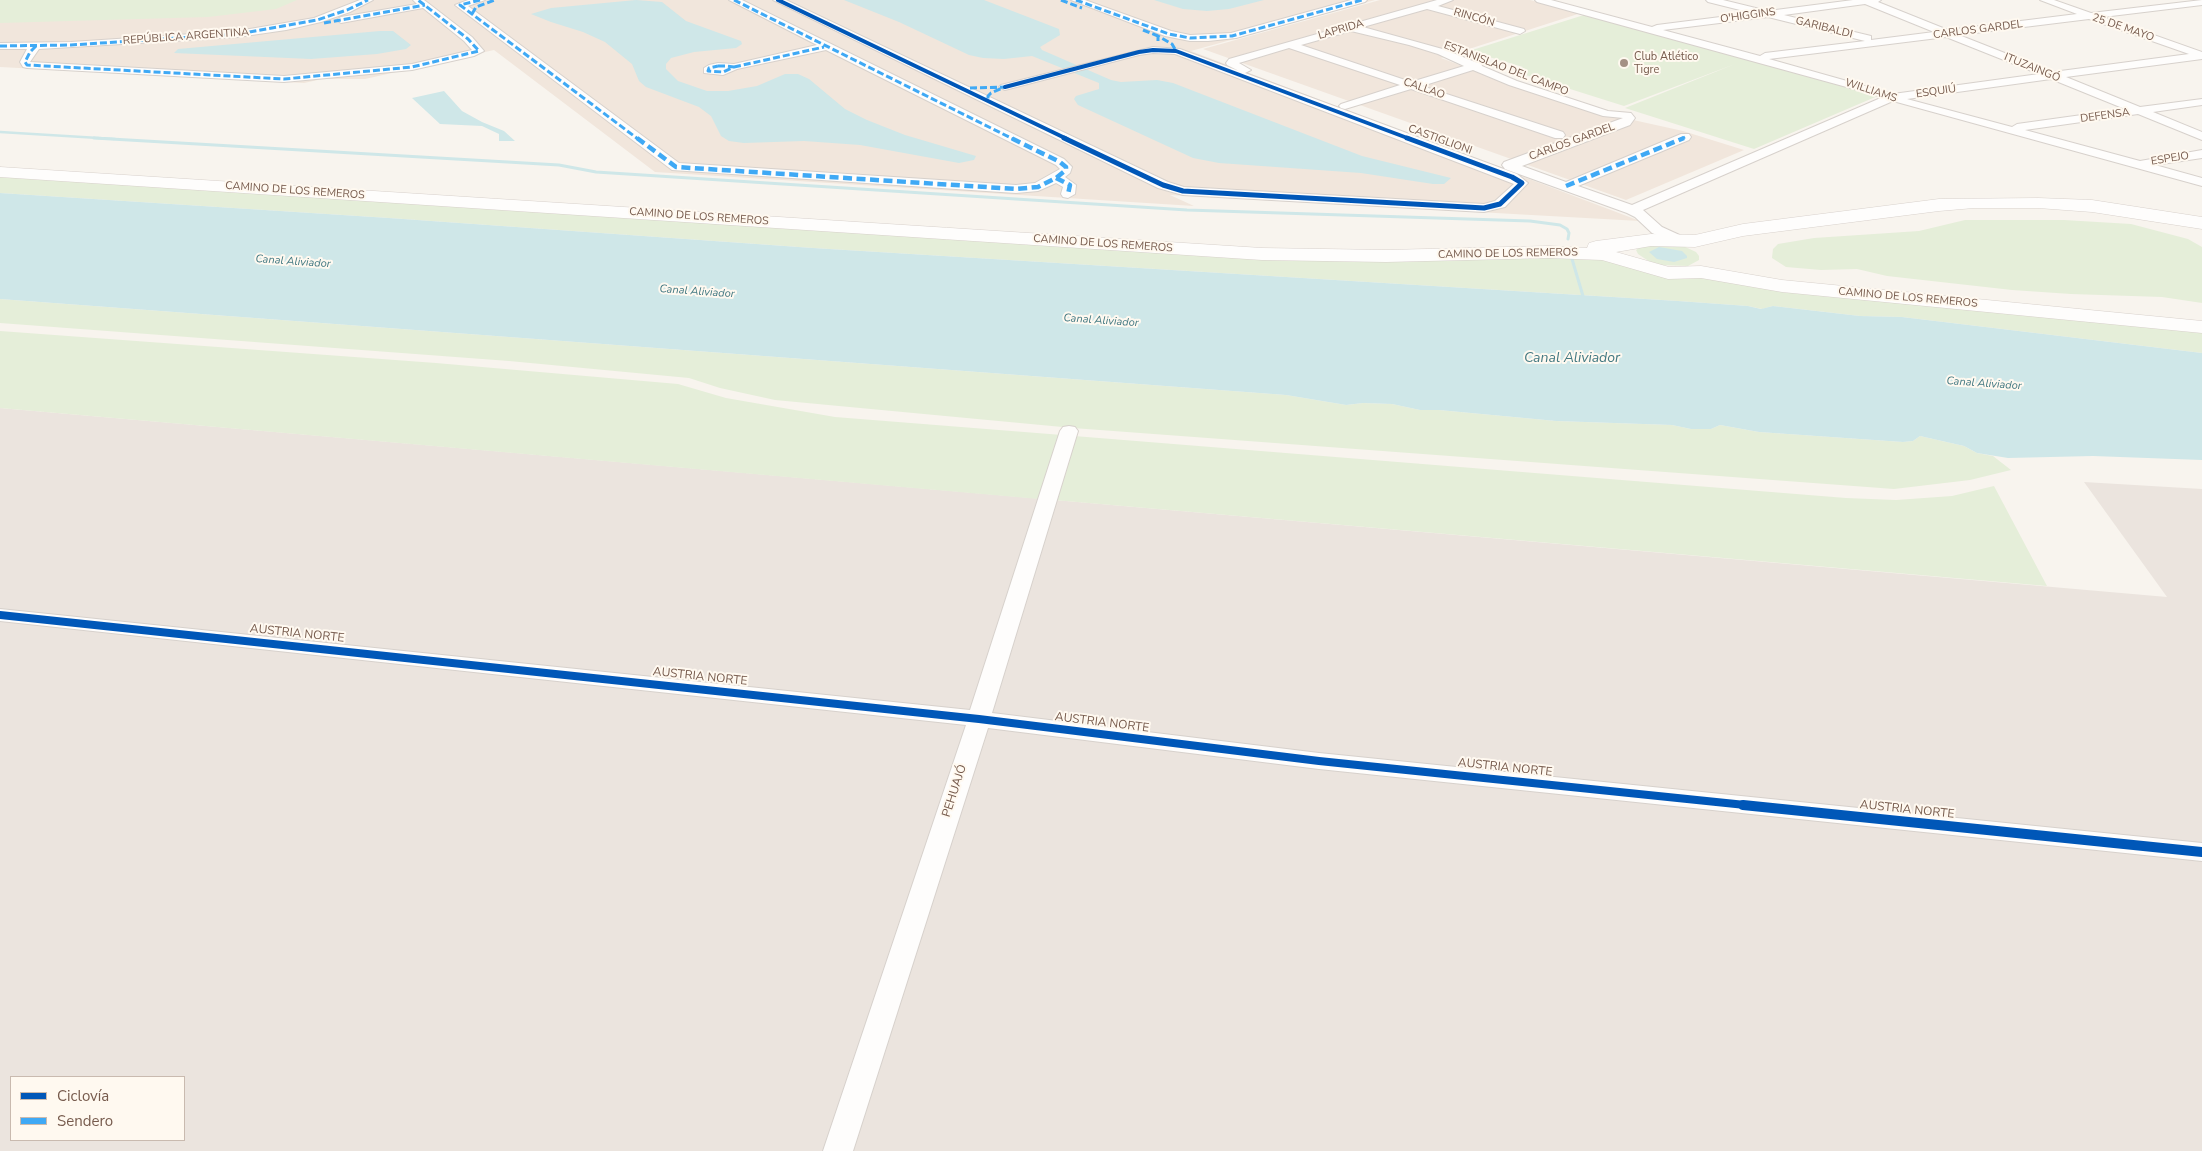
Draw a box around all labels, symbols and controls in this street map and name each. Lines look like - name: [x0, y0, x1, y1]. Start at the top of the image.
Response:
- street label: RINCÓN: [1452, 6, 1496, 30]
- street label: O'HIGGINS: [1719, 6, 1777, 26]
- street label: 25 DE MAYO: [2090, 11, 2156, 45]
- street label: GARIBALDI: [1794, 15, 1854, 41]
- street label: LAPRIDA: [1317, 17, 1365, 43]
- street label: CARLOS GARDEL: [1932, 18, 2024, 42]
- street label: REPÚBLICA ARGENTINA: [122, 26, 250, 48]
- street label: ESTANISLAO DEL CAMPO: [1442, 39, 1570, 99]
- place label: Club Atlético Tigre: [1634, 50, 1698, 76]
- street label: ITUZAINGÓ: [2002, 51, 2062, 85]
- marker: Club Atlético Tigre: [1618, 57, 1630, 69]
- street label: CALLAO: [1401, 76, 1447, 102]
- street label: WILLIAMS: [1843, 76, 1899, 106]
- street label: ESQUIÚ: [1915, 83, 1957, 101]
- street label: DEFENSA: [2079, 106, 2131, 126]
- street label: CARLOS GARDEL: [1527, 120, 1617, 164]
- street label: CASTIGLIONI: [1406, 122, 1474, 158]
- street label: ESPEJO: [2150, 149, 2190, 169]
- street label: CAMINO DE LOS REMEROS: [225, 180, 365, 202]
- street label: CAMINO DE LOS REMEROS: [629, 206, 769, 228]
- street label: CAMINO DE LOS REMEROS: [1033, 233, 1173, 255]
- street label: CAMINO DE LOS REMEROS: [1438, 246, 1578, 262]
- water label: Canal Aliviador: [255, 253, 331, 271]
- water label: Canal Aliviador: [659, 283, 735, 301]
- street label: CAMINO DE LOS REMEROS: [1838, 285, 1978, 311]
- water label: Canal Aliviador: [1063, 312, 1139, 330]
- water label: Canal Aliviador: [1524, 351, 1620, 367]
- water label: Canal Aliviador: [1946, 375, 2022, 393]
- street label: AUSTRIA NORTE: [249, 622, 345, 646]
- street label: AUSTRIA NORTE: [652, 665, 748, 689]
- street label: AUSTRIA NORTE: [1054, 710, 1150, 736]
- street label: AUSTRIA NORTE: [1457, 756, 1553, 780]
- street label: PEHUAJÓ: [940, 763, 970, 819]
- street label: AUSTRIA NORTE: [1859, 798, 1955, 822]
- legend: [10, 1076, 185, 1141]
- text: Ciclovía: [57, 1086, 109, 1106]
- text: Sendero: [57, 1111, 113, 1131]

